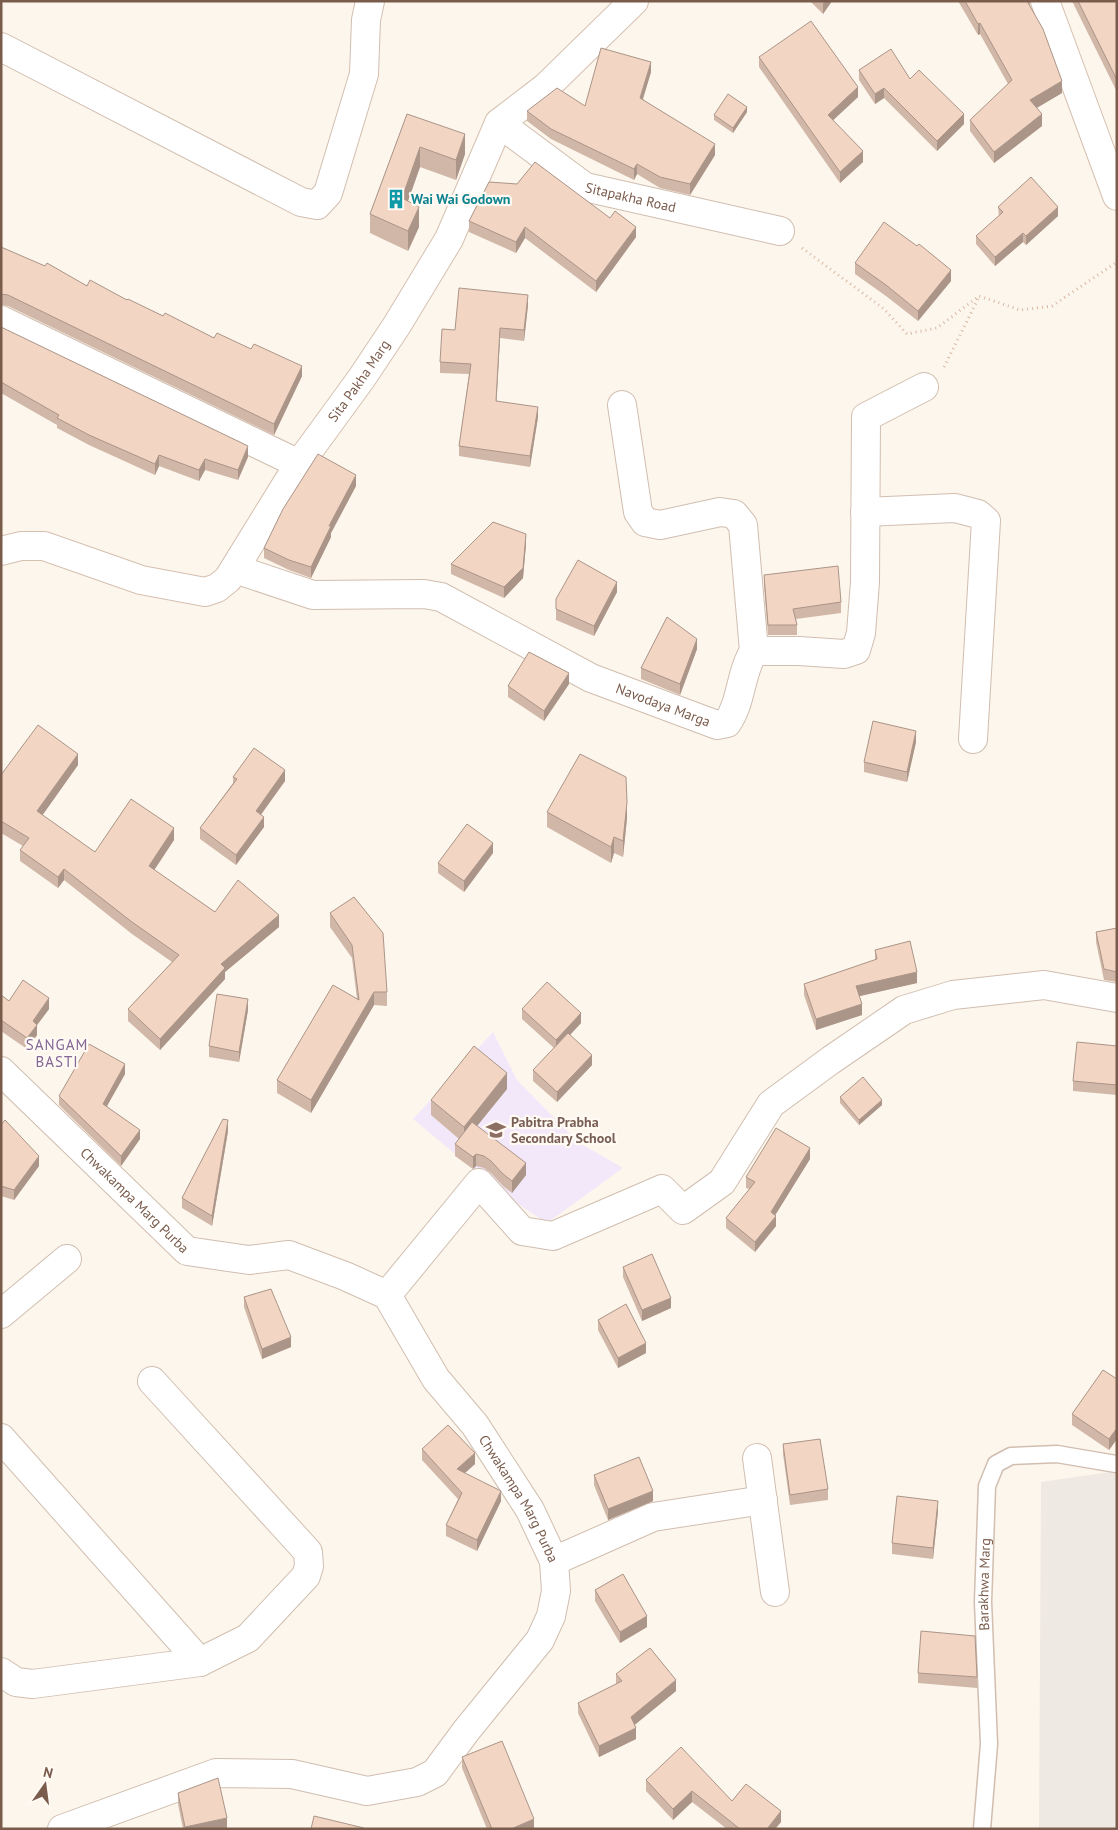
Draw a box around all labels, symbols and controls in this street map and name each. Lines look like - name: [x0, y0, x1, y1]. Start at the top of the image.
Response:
- street label: Sitapakha Road: [584, 178, 678, 216]
- building icon: Wai Wai Godown: [385, 188, 407, 210]
- place label: Wai Wai Godown: [411, 190, 510, 208]
- street label: Sita Pakha Marg: [324, 336, 394, 425]
- street label: Navodaya Marga: [613, 679, 713, 731]
- district label: SANGAM BASTI: [26, 1035, 88, 1071]
- place label: Pabitra Prabha Secondary School: [511, 1113, 617, 1147]
- school or university icon: Pabitra Prabha Secondary School: [485, 1119, 507, 1141]
- street label: Chwakampa Marg Purba: [76, 1144, 193, 1257]
- street label: Chwakampa Marg Purba: [475, 1431, 562, 1565]
- street label: Barakhwa Marg: [974, 1538, 994, 1631]
- north arrow: [20, 1760, 70, 1810]
- text: N: [42, 1763, 55, 1782]

